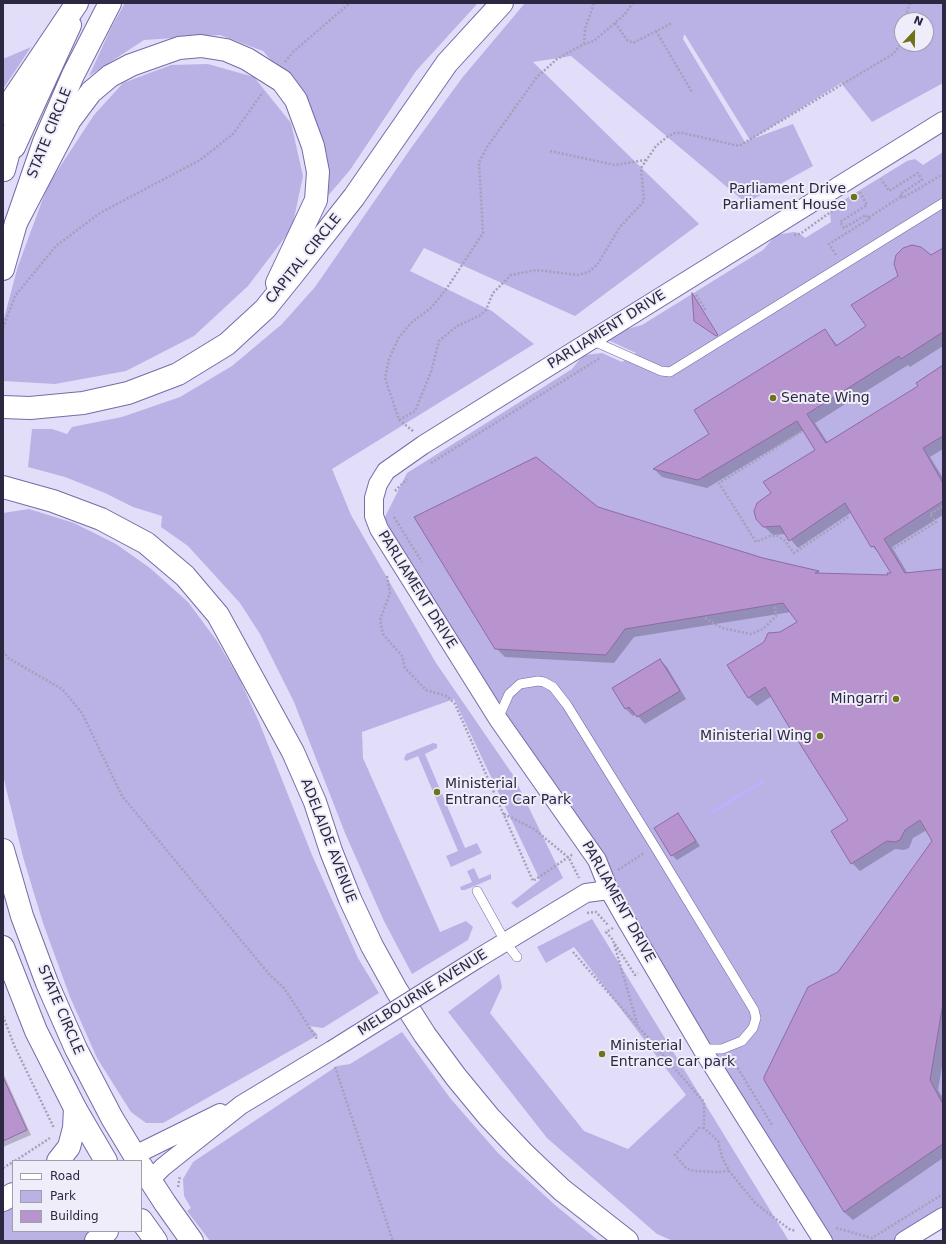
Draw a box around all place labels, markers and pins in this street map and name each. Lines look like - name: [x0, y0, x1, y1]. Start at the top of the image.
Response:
- place label: Parliament Drive Parliament House: [723, 181, 846, 214]
- marker: Parliament Drive Parliament House: [849, 192, 859, 202]
- place label: Senate Wing: [781, 390, 870, 406]
- marker: Senate Wing: [768, 393, 778, 403]
- place label: Mingarri: [831, 691, 888, 707]
- marker: Mingarri: [891, 694, 901, 704]
- place label: Ministerial Wing: [700, 728, 812, 744]
- marker: Ministerial Wing: [815, 731, 825, 741]
- place label: Ministerial Entrance Car Park: [445, 776, 571, 808]
- marker: Ministerial Entrance Car Park: [432, 787, 442, 797]
- place label: Ministerial Entrance car park: [610, 1038, 735, 1070]
- marker: Ministerial Entrance car park: [597, 1049, 607, 1059]

